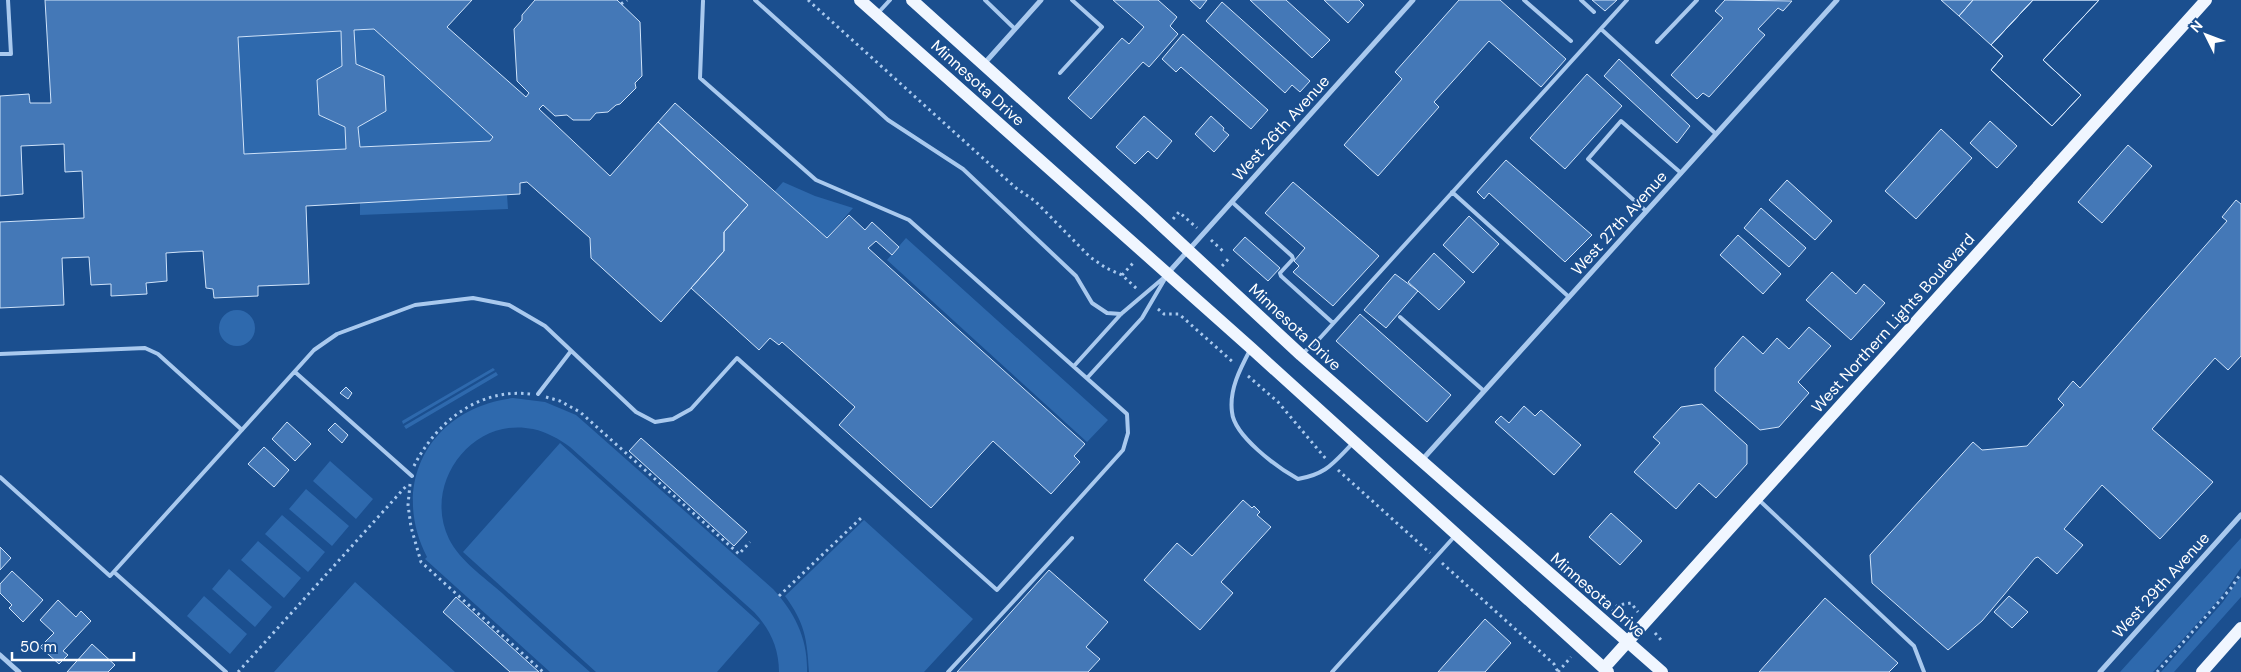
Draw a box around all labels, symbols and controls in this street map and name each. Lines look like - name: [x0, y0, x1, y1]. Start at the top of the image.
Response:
- north arrow: [2181, 10, 2231, 60]
- text: N: [2186, 16, 2206, 36]
- street label: Minnesota Drive: [927, 35, 1029, 131]
- street label: West 26th Avenue: [1228, 71, 1334, 185]
- street label: West 27th Avenue: [1567, 166, 1671, 280]
- street label: West Northern Lights Boulevard: [1807, 229, 1979, 417]
- street label: Minnesota Drive: [1244, 279, 1346, 375]
- street label: West 29th Avenue: [2108, 528, 2214, 642]
- street label: Minnesota Drive: [1546, 548, 1650, 642]
- scale bar: [12, 630, 135, 662]
- text: 50 m: [20, 637, 57, 657]

